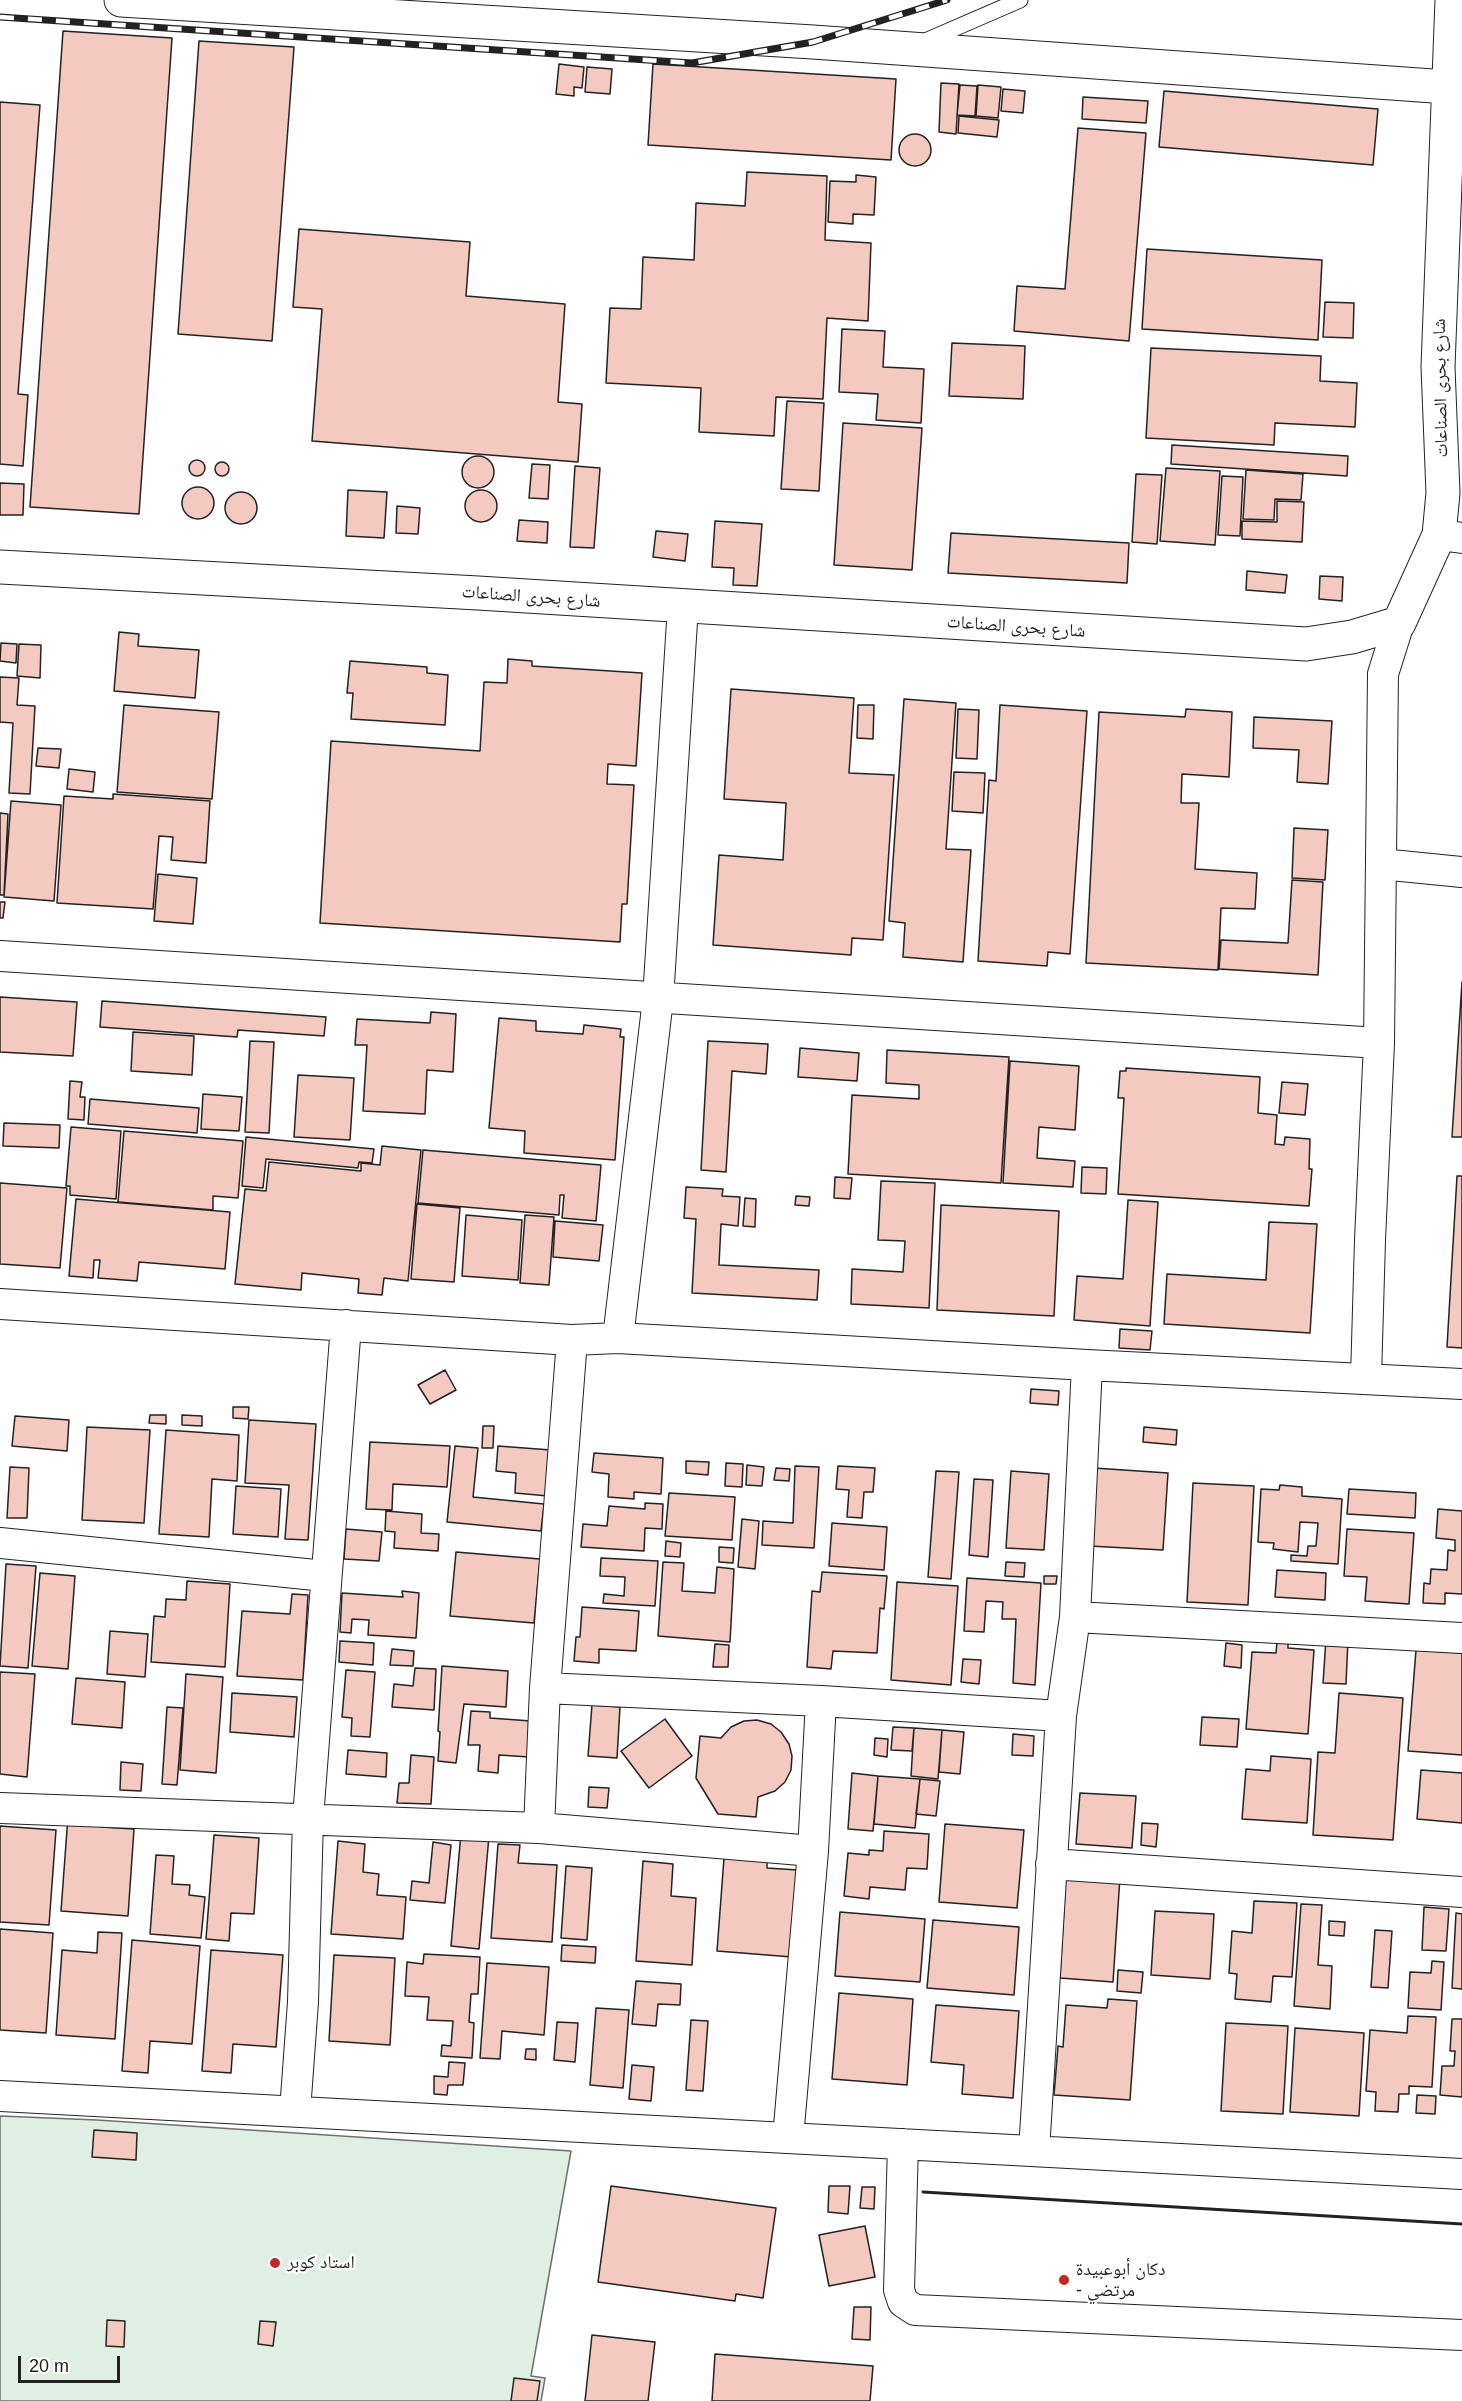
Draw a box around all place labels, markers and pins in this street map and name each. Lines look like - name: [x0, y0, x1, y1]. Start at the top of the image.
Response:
- place label: استاد كوبر: [287, 2252, 355, 2274]
- marker: استاد كوبر: [268, 2256, 282, 2270]
- place label: دكان أبوعبيدة - مرتضي: [1076, 2259, 1165, 2302]
- marker: دكان أبوعبيدة - مرتضي: [1057, 2273, 1071, 2287]

